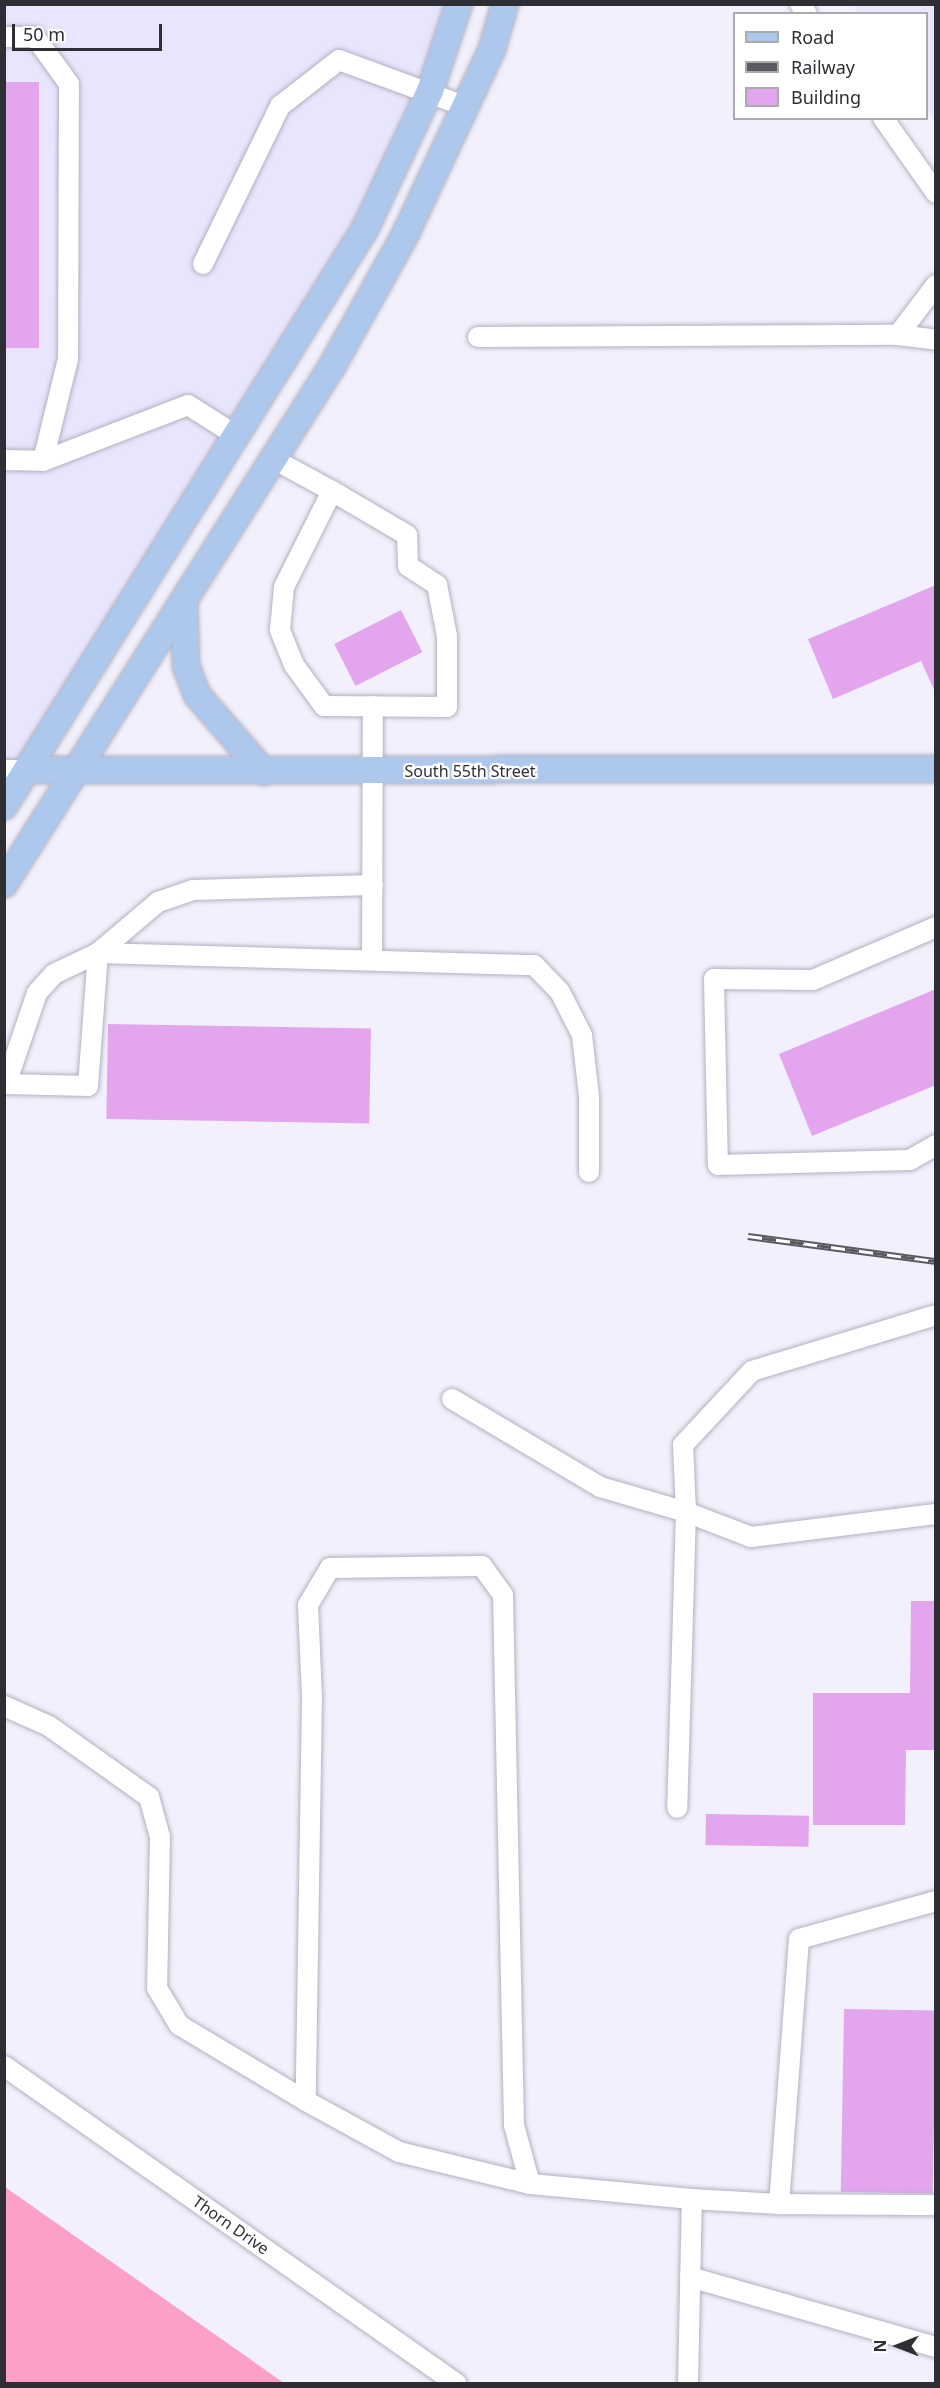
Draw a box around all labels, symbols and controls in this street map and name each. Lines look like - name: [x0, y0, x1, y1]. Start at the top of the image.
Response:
- scale bar: [15, 12, 165, 50]
- legend: [733, 12, 928, 120]
- text: 50 m: [23, 22, 65, 46]
- text: Road: [791, 25, 834, 49]
- text: Railway: [791, 55, 855, 79]
- text: Building: [791, 85, 861, 109]
- street label: South 55th Street: [405, 761, 535, 781]
- street label: Thorn Drive: [189, 2192, 273, 2258]
- north arrow: [868, 2316, 928, 2376]
- text: N: [869, 2340, 891, 2353]

